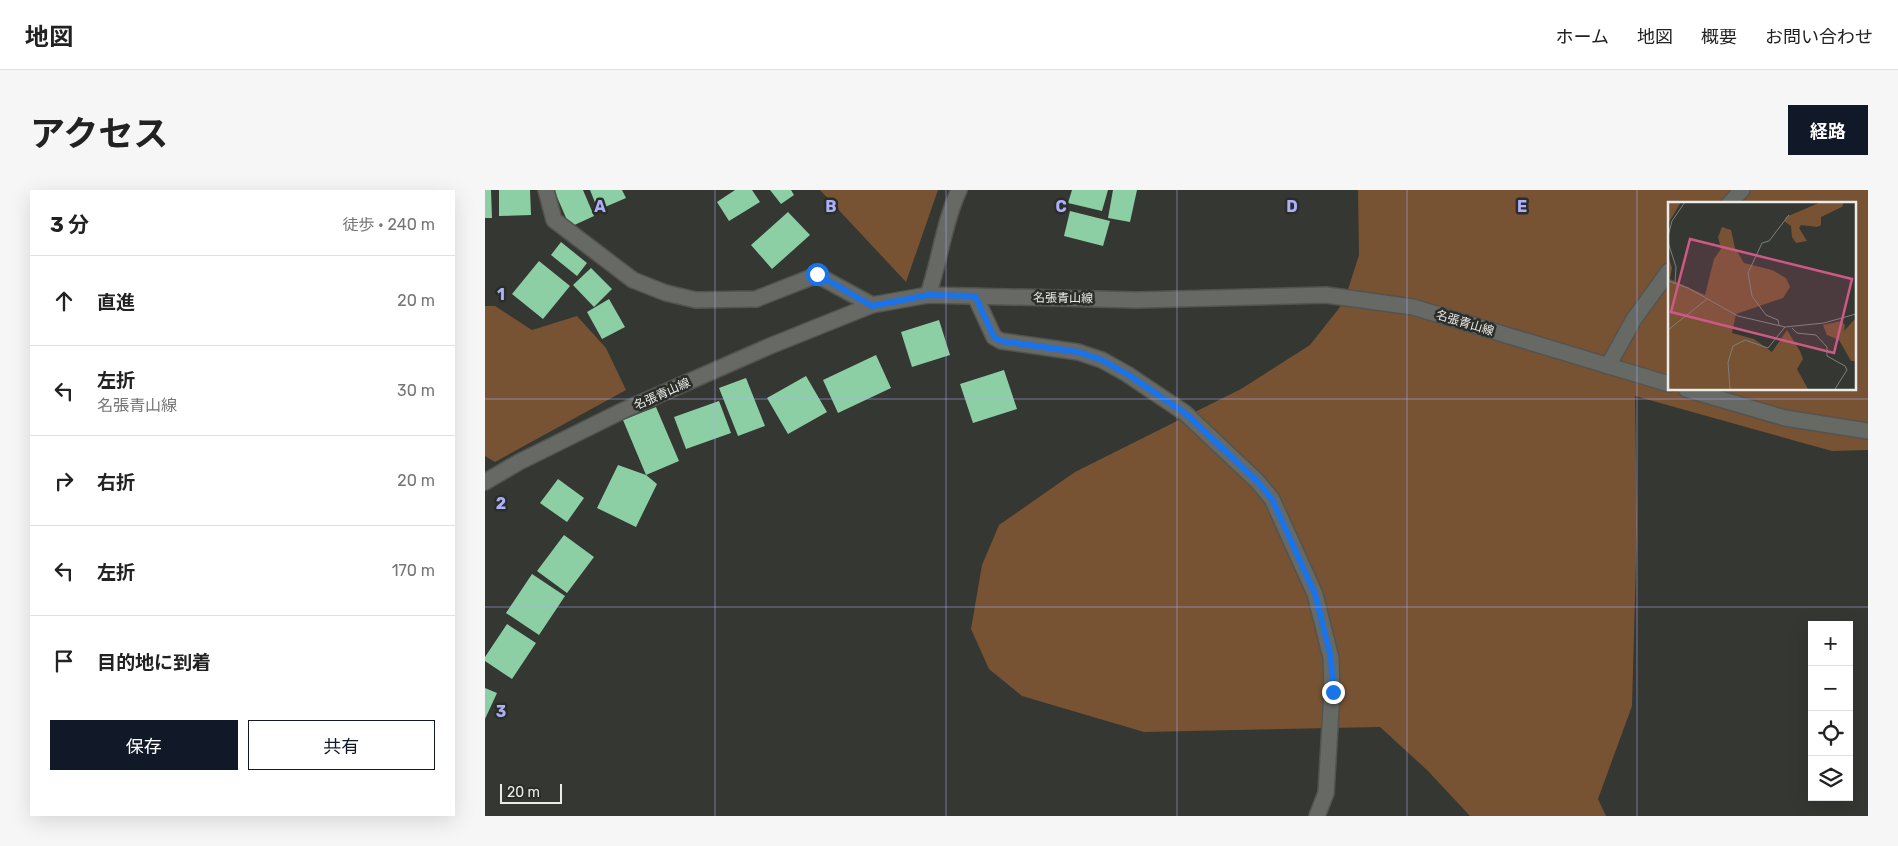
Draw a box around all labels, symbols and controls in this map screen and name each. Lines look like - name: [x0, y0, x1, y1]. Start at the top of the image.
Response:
- text: 地図: [25, 23, 73, 51]
- text: ホーム: [1556, 26, 1609, 48]
- text: 地図: [1637, 26, 1673, 48]
- text: 概要: [1701, 26, 1737, 48]
- text: お問い合わせ: [1765, 26, 1873, 48]
- button: 経路: [1788, 105, 1868, 155]
- text: アクセス: [30, 113, 168, 155]
- text: A: [594, 197, 606, 216]
- text: B: [825, 197, 837, 216]
- text: C: [1055, 197, 1067, 216]
- text: D: [1286, 197, 1298, 216]
- text: E: [1517, 197, 1527, 216]
- inset map: [1668, 202, 1855, 390]
- text: 3 分: [50, 212, 89, 237]
- text: 徒歩 · 240 m: [342, 215, 435, 234]
- route start: [806, 263, 829, 286]
- text: 1: [497, 285, 505, 304]
- icon: ahead: [50, 287, 78, 315]
- street label: 名張青山線: [1033, 290, 1093, 306]
- text: 直進: [97, 291, 135, 314]
- text: 20 m: [397, 291, 435, 310]
- street label: 名張青山線: [1434, 308, 1496, 338]
- text: 左折: [97, 369, 135, 392]
- street label: 名張青山線: [632, 375, 692, 413]
- icon: left: [50, 377, 78, 405]
- text: 30 m: [397, 381, 435, 400]
- text: 名張青山線: [97, 396, 177, 415]
- icon: right: [50, 467, 78, 495]
- text: 右折: [97, 471, 135, 494]
- text: 20 m: [397, 471, 435, 490]
- text: 2: [496, 494, 506, 513]
- icon: left: [50, 557, 78, 585]
- text: 左折: [97, 561, 135, 584]
- text: 170 m: [392, 561, 435, 580]
- map controls: [1808, 621, 1853, 801]
- button: +: [1808, 621, 1853, 666]
- icon: arrive: [50, 647, 78, 675]
- text: 目的地に到着: [97, 651, 211, 674]
- button: −: [1808, 666, 1853, 711]
- route end: [1322, 681, 1345, 704]
- text: 3: [496, 702, 506, 721]
- button: locate: [1808, 711, 1853, 756]
- button: 保存: [50, 720, 238, 770]
- button: 共有: [248, 720, 435, 770]
- button: layers: [1808, 756, 1853, 801]
- scale bar: [500, 781, 563, 804]
- text: 20 m: [507, 784, 540, 801]

